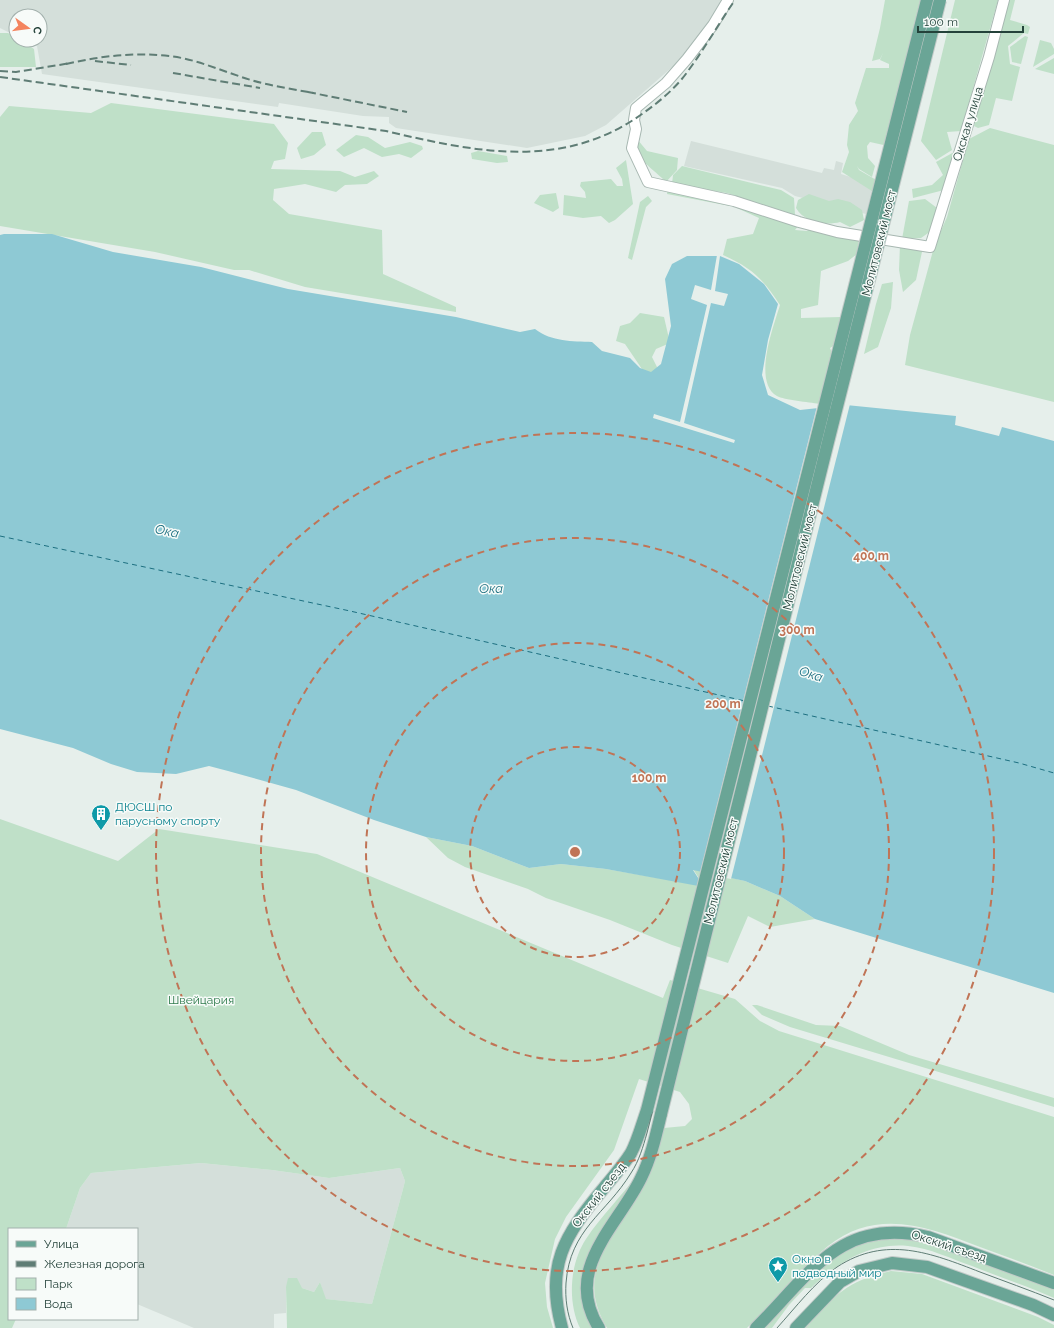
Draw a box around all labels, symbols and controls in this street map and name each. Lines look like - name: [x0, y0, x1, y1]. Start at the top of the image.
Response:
- north arrow: [8, 8, 48, 48]
- scale bar: [918, 8, 1023, 34]
- text: 100 m: [924, 15, 958, 29]
- text: С: [30, 25, 44, 36]
- street label: Окская улица: [950, 85, 986, 163]
- street label: Молитовский мост: [859, 188, 899, 297]
- street label: Молитовский мост: [780, 502, 820, 611]
- water label: Ока: [154, 521, 181, 541]
- text: 400 m: [853, 549, 889, 563]
- water label: Ока: [479, 581, 503, 596]
- text: 300 m: [779, 623, 815, 637]
- water label: Ока: [797, 663, 825, 685]
- text: 200 m: [705, 697, 741, 711]
- text: 100 m: [632, 771, 666, 785]
- place label: ДЮСШ по парусному спорту: [115, 800, 221, 828]
- building icon: ДЮСШ по парусному спорту: [90, 803, 112, 831]
- street label: Молитовский мост: [701, 816, 741, 925]
- centre of rings: [568, 845, 582, 859]
- park label: Швейцария: [168, 993, 234, 1007]
- street label: Окский съезд: [569, 1160, 629, 1230]
- street label: Окский съезд: [910, 1227, 988, 1265]
- legend: [8, 1228, 138, 1320]
- text: Улица: [44, 1237, 79, 1251]
- place label: Окно в подводный мир: [792, 1252, 882, 1280]
- place icon: Окно в подводный мир: [767, 1255, 789, 1283]
- text: Железная дорога: [44, 1257, 145, 1271]
- text: Парк: [44, 1277, 73, 1291]
- text: Вода: [44, 1297, 73, 1311]

